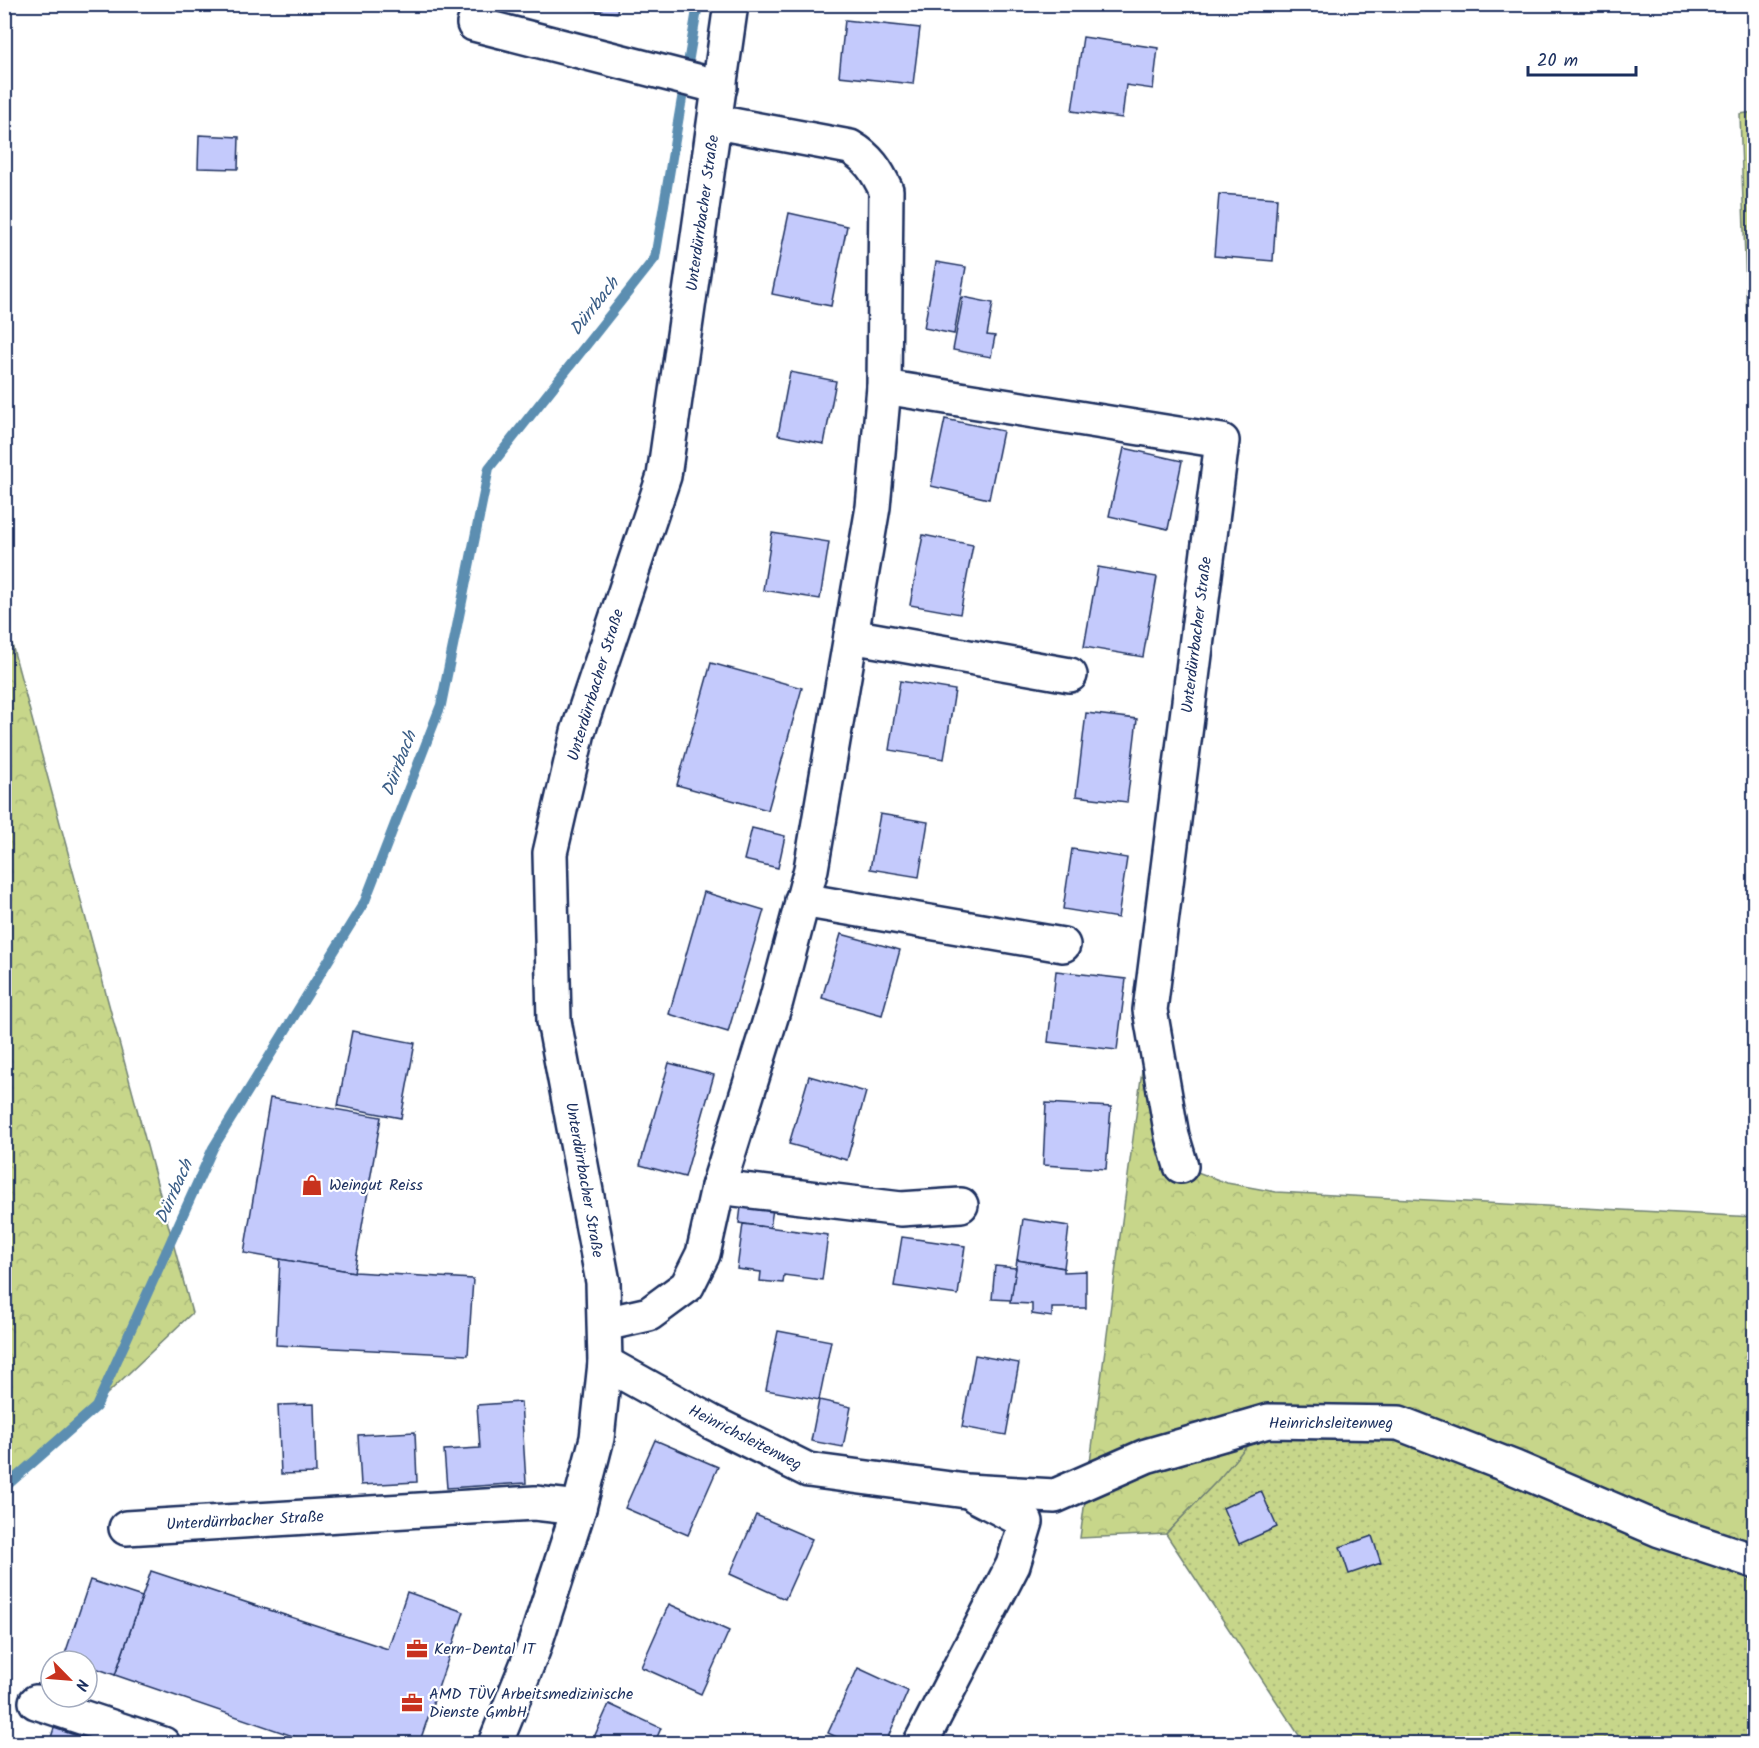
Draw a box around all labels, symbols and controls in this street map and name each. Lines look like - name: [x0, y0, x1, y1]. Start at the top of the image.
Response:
- scale bar: [1528, 39, 1636, 77]
- text: 20 m: [1537, 47, 1578, 76]
- street label: Unterdürrbacher Straße: [680, 133, 726, 293]
- water label: Dürrbach: [563, 270, 628, 343]
- street label: Unterdürrbacher Straße: [1175, 555, 1219, 715]
- street label: Unterdürrbacher Straße: [561, 606, 631, 764]
- water label: Dürrbach: [374, 726, 426, 801]
- street label: Unterdürrbacher Straße: [558, 1100, 610, 1260]
- water label: Dürrbach: [148, 1154, 203, 1229]
- shop icon: Weingut Reiss: [300, 1173, 324, 1197]
- place label: Weingut Reiss: [329, 1173, 423, 1198]
- street label: Heinrichsleitenweg: [684, 1399, 806, 1477]
- street label: Heinrichsleitenweg: [1269, 1411, 1393, 1436]
- street label: Unterdürrbacher Straße: [166, 1504, 324, 1538]
- office icon: Kern-Dental IT: [405, 1637, 429, 1661]
- place label: Kern-Dental IT: [434, 1637, 537, 1662]
- north arrow: [39, 1649, 99, 1709]
- text: N: [68, 1675, 95, 1695]
- place label: AMD TÜV Arbeitsmedizinische Dienste GmbH: [429, 1682, 633, 1725]
- office icon: AMD TÜV Arbeitsmedizinische Dienste GmbH: [400, 1691, 424, 1715]

